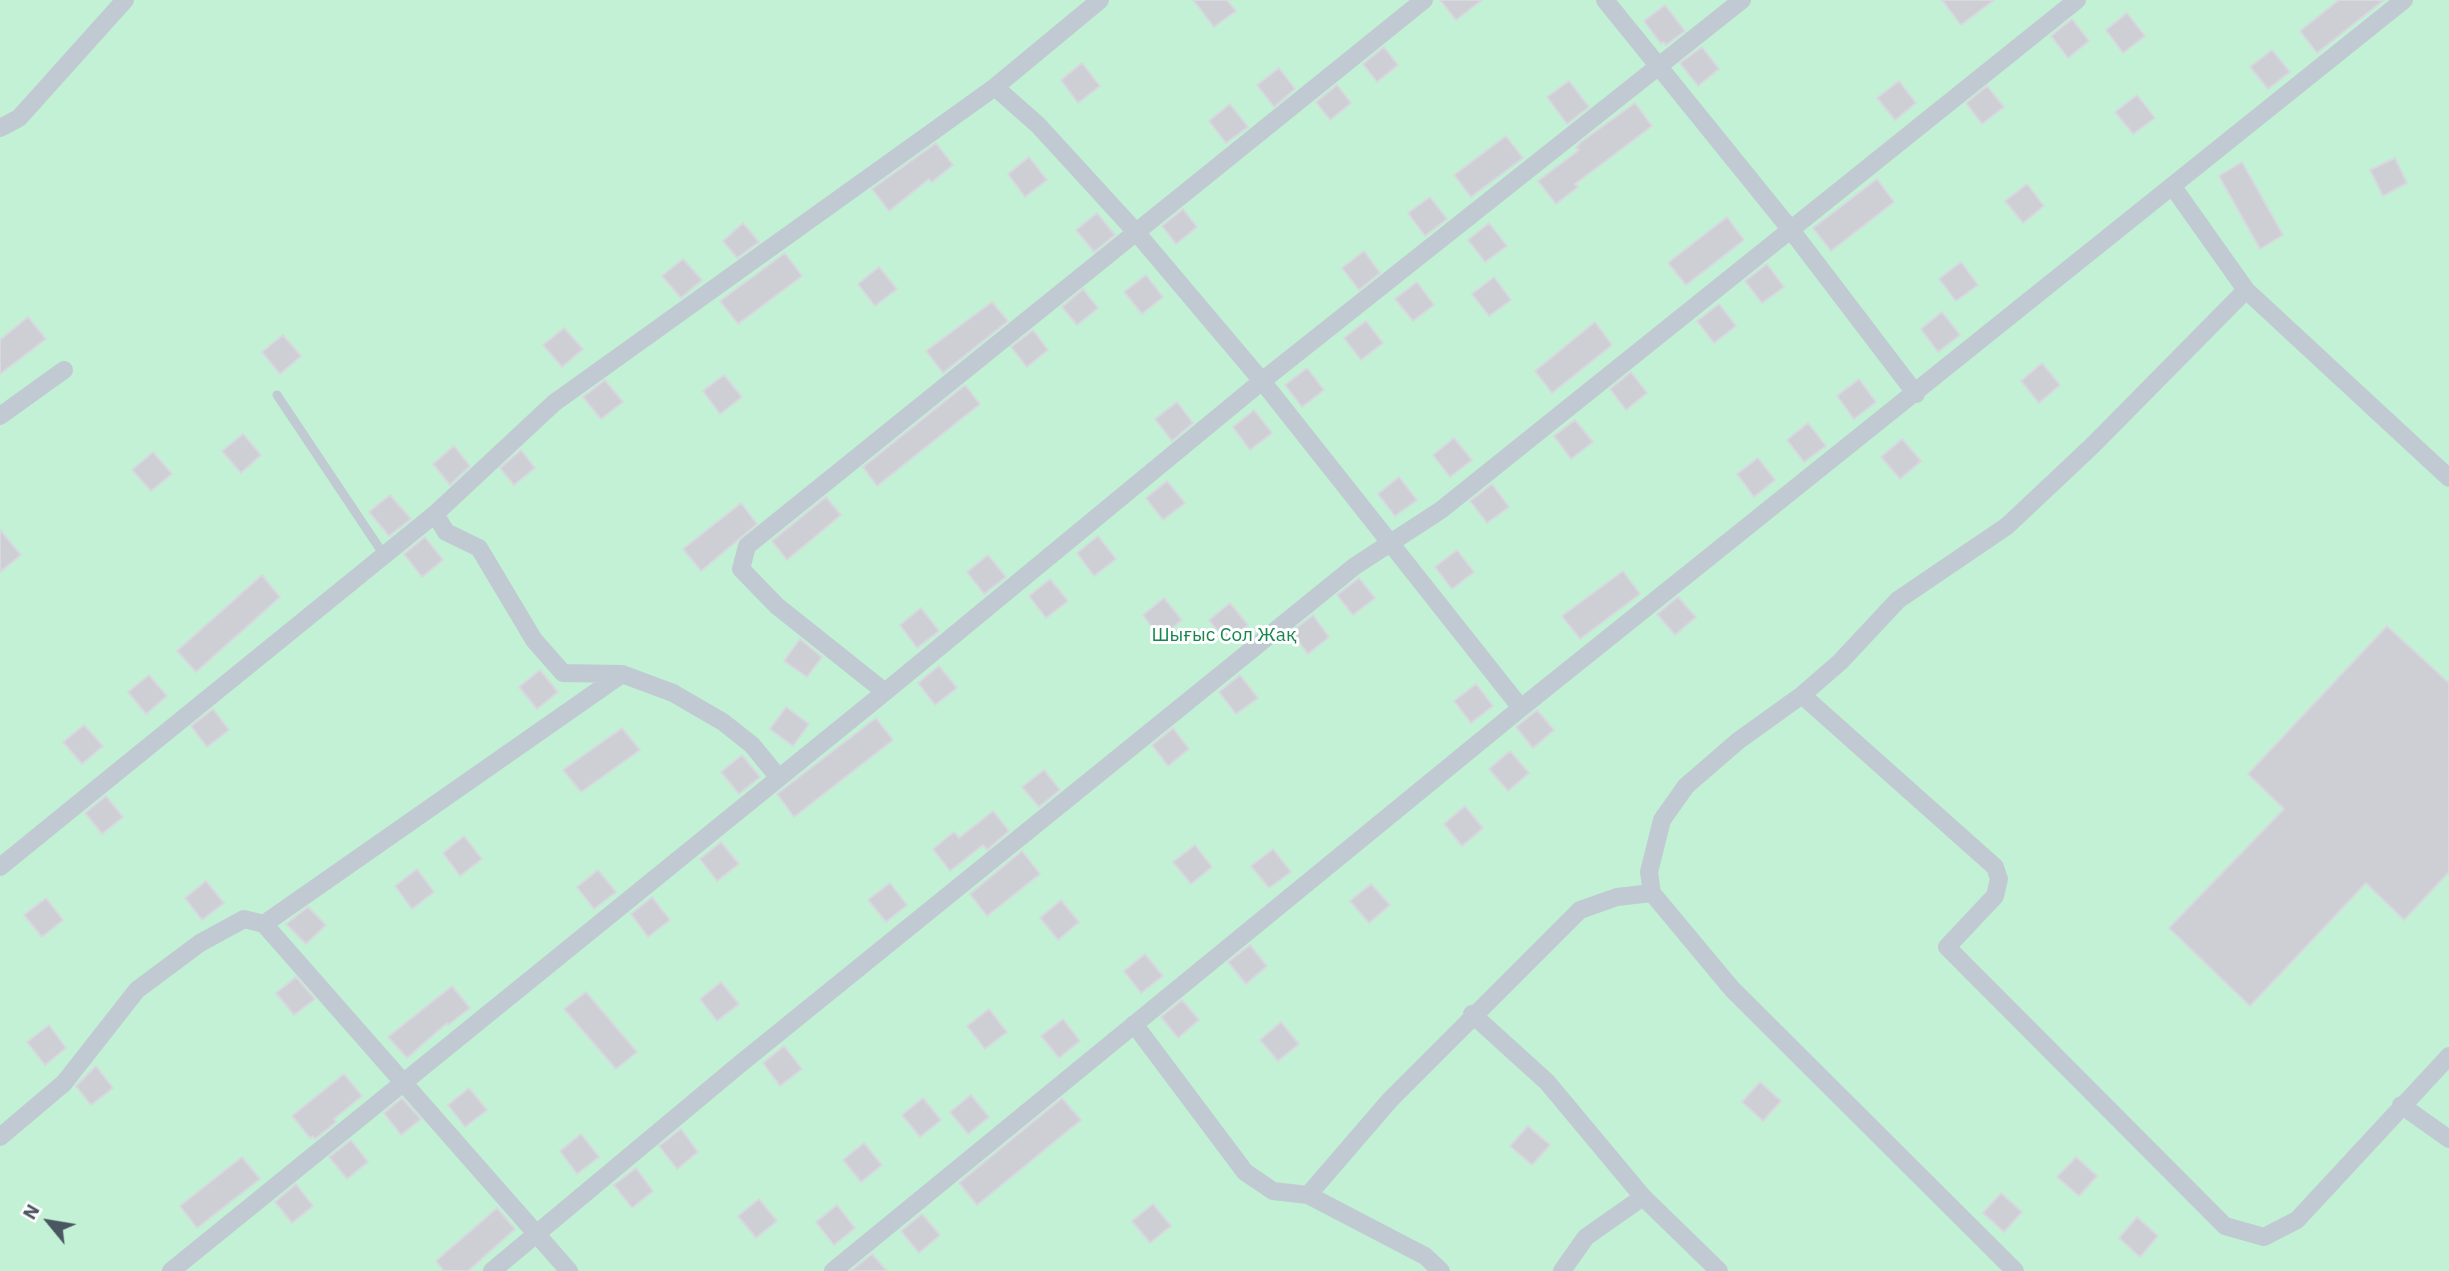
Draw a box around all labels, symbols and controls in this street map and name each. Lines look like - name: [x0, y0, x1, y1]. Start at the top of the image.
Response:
- park label: Шығыс Сол Жақ: [1151, 625, 1297, 647]
- north arrow: [14, 1187, 84, 1257]
- text: N: [17, 1200, 45, 1223]

